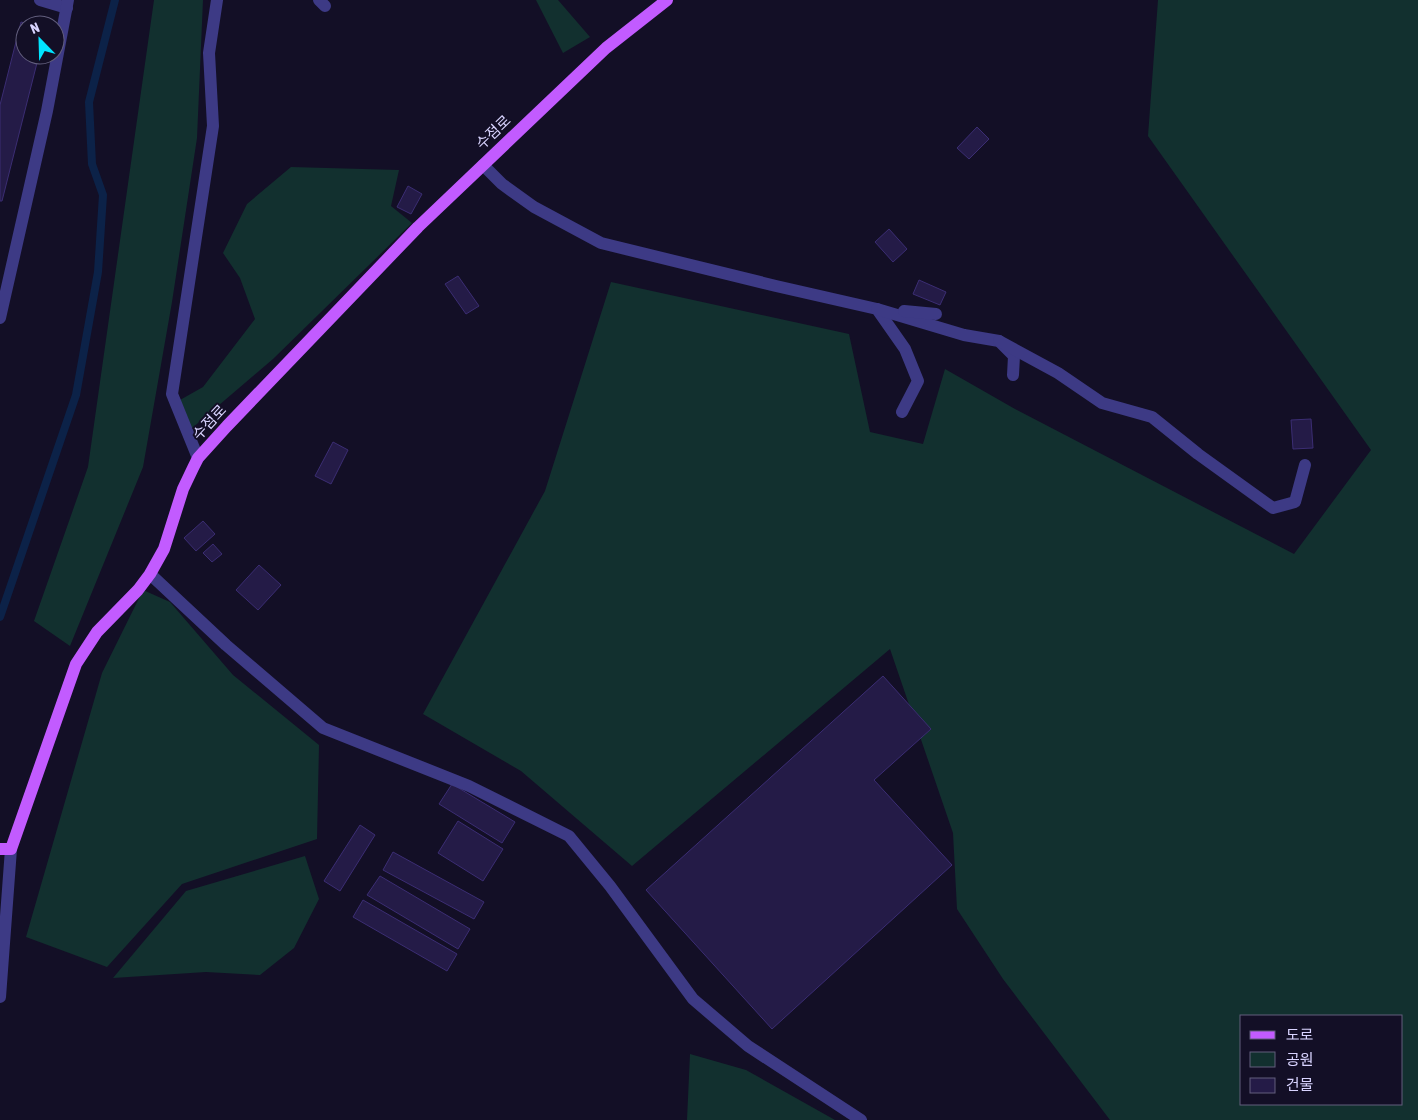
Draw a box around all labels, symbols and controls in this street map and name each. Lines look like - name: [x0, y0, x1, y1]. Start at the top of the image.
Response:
- north arrow: [15, 15, 65, 65]
- text: N: [28, 19, 42, 37]
- street label: 수점로: [472, 112, 514, 152]
- street label: 수점로: [189, 401, 229, 443]
- legend: [1240, 1015, 1403, 1105]
- text: 도로: [1286, 1026, 1314, 1043]
- text: 공원: [1286, 1051, 1314, 1068]
- text: 건물: [1286, 1076, 1314, 1093]

